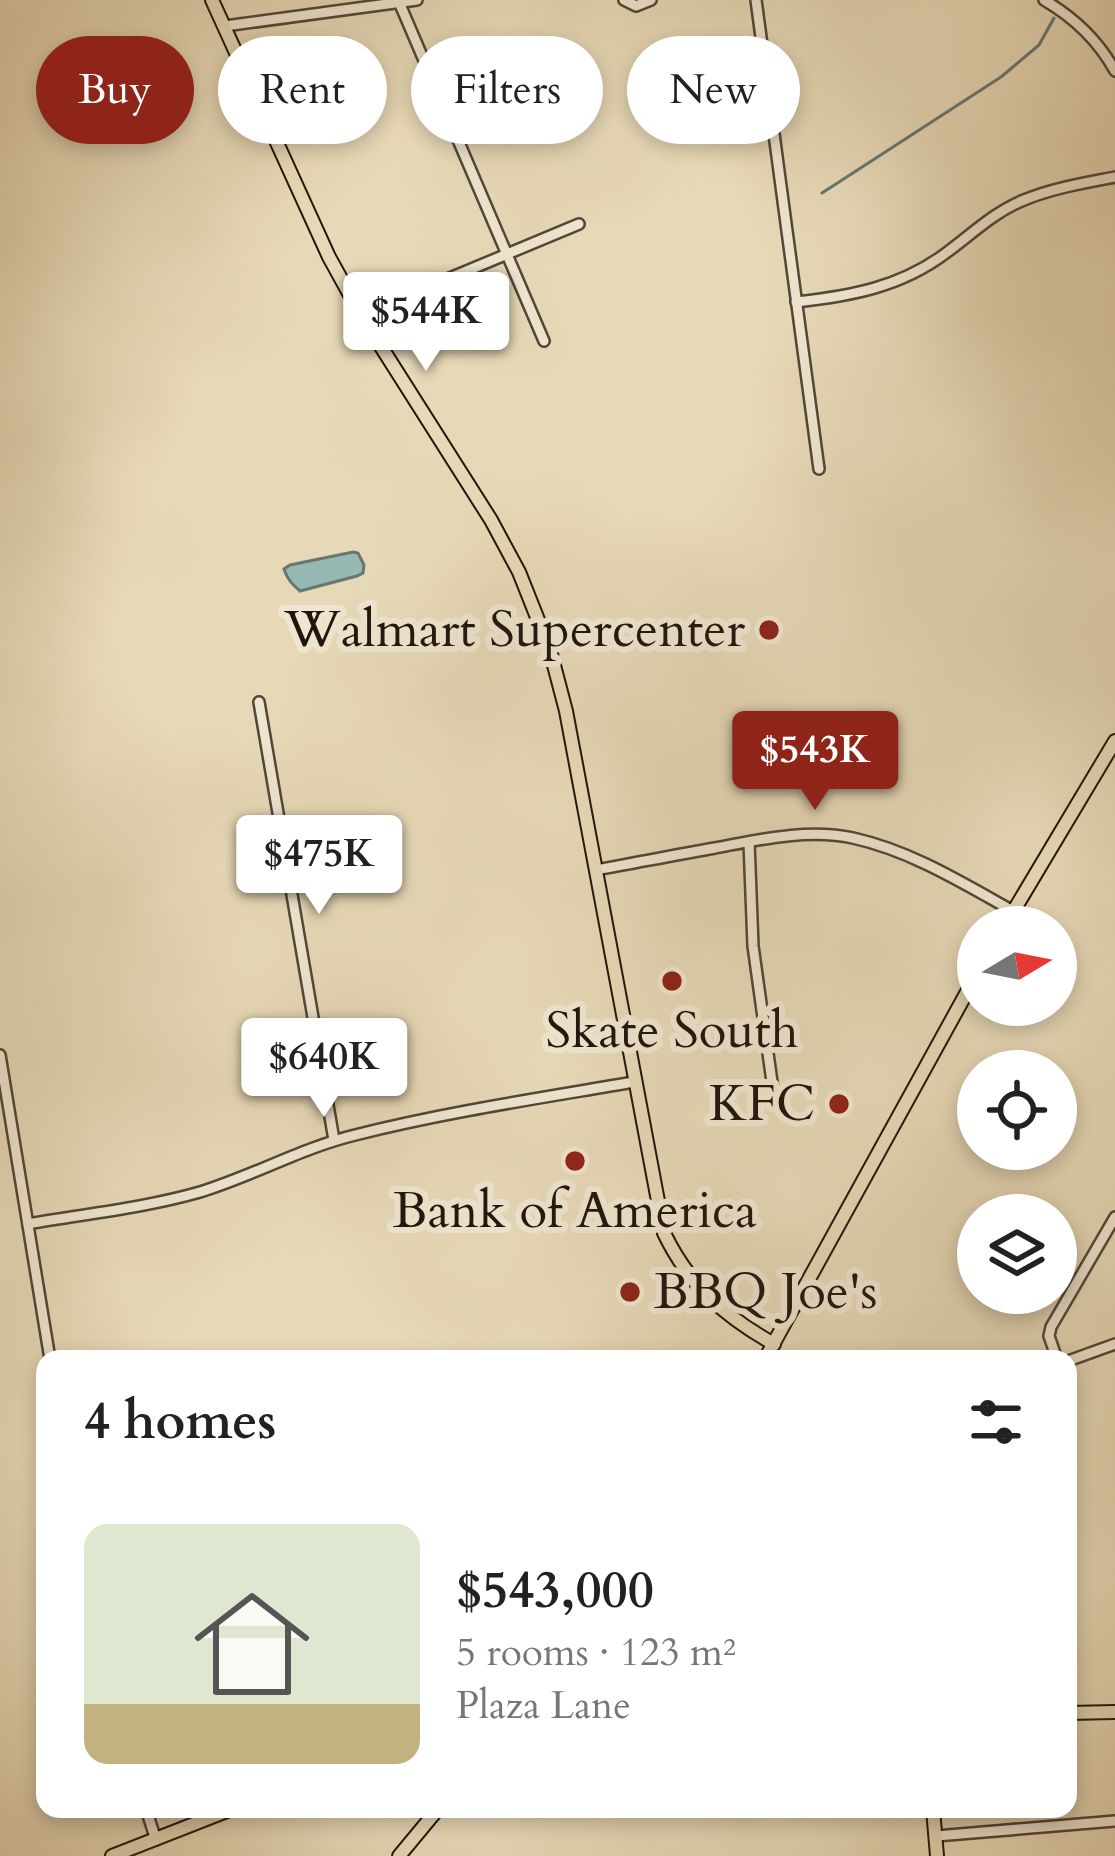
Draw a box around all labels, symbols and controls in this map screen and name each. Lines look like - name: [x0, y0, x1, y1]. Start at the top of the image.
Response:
- chip: Buy: [36, 36, 194, 144]
- chip: Rent: [218, 36, 387, 144]
- chip: Filters: [411, 36, 603, 144]
- chip: New: [627, 36, 800, 144]
- pin: $544K: [342, 272, 510, 374]
- text: $544K: [370, 284, 482, 337]
- place label: Walmart Supercenter: [283, 595, 745, 665]
- marker: Walmart Supercenter: [756, 617, 782, 643]
- pin: $543K: [731, 711, 899, 813]
- text: $543K: [759, 723, 871, 776]
- pin: $475K: [235, 815, 403, 917]
- text: $475K: [263, 827, 375, 880]
- north arrow: [957, 906, 1077, 1026]
- map controls: [957, 906, 1077, 1314]
- marker: Skate South: [659, 968, 685, 994]
- place label: Skate South: [545, 996, 799, 1066]
- pin: $640K: [240, 1018, 408, 1120]
- text: $640K: [268, 1030, 380, 1083]
- button: locate: [957, 1050, 1077, 1170]
- place label: KFC: [709, 1069, 815, 1139]
- marker: KFC: [826, 1091, 852, 1117]
- marker: Bank of America: [562, 1148, 588, 1174]
- place label: Bank of America: [393, 1176, 757, 1246]
- button: layers: [957, 1194, 1077, 1314]
- place label: BBQ Joe's: [654, 1257, 878, 1327]
- marker: BBQ Joe's: [617, 1279, 643, 1305]
- text: 4 homes: [84, 1387, 276, 1457]
- icon: filters: [963, 1389, 1029, 1455]
- text: $543,000: [456, 1556, 654, 1626]
- icon: home: [180, 1572, 324, 1716]
- text: 5 rooms · 123 m²: [456, 1626, 736, 1679]
- text: Plaza Lane: [456, 1679, 631, 1732]

